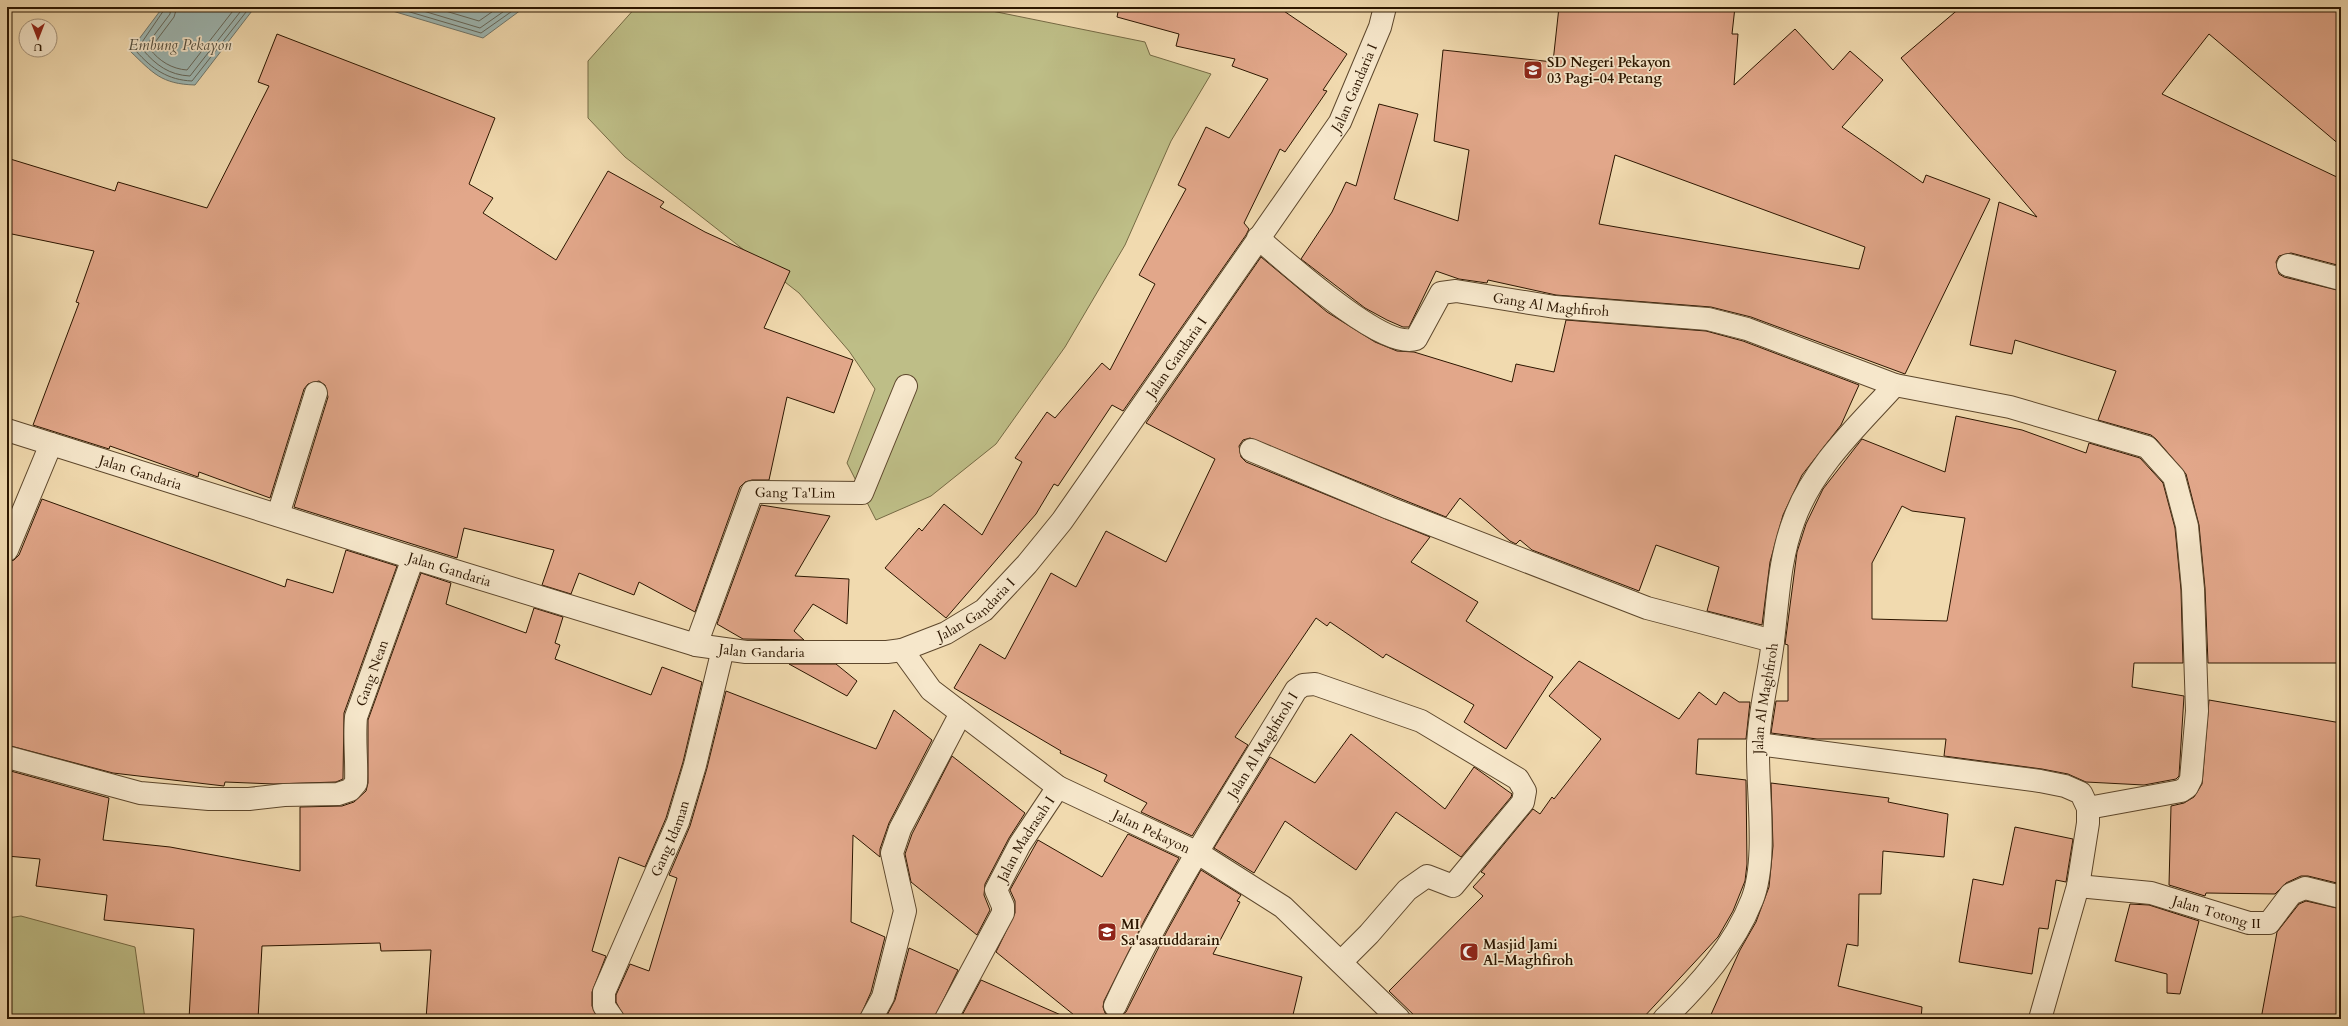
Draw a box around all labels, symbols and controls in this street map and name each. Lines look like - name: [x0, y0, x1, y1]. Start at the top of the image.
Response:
- north arrow: [18, 18, 58, 58]
- water label: Embung Pekayon: [128, 35, 232, 55]
- text: U: [33, 40, 42, 55]
- street label: Jalan Gandaria I: [1325, 40, 1382, 137]
- place label: SD Negeri Pekayon 03 Pagi-04 Petang: [1547, 53, 1671, 88]
- school or university icon: SD Negeri Pekayon 03 Pagi-04 Petang: [1522, 59, 1544, 81]
- street label: Gang Al Maghfiroh: [1492, 288, 1610, 321]
- street label: Jalan Gandaria I: [1140, 313, 1211, 403]
- street label: Jalan Gandaria: [95, 450, 184, 494]
- street label: Gang Ta'Lim: [755, 483, 836, 502]
- street label: Jalan Gandaria: [404, 547, 493, 591]
- street label: Jalan Gandaria I: [933, 573, 1019, 646]
- street label: Gang Nean: [351, 637, 392, 709]
- street label: Jalan Gandaria: [716, 639, 805, 662]
- street label: Jalan Al Maghfiroh: [1748, 641, 1782, 756]
- street label: Jalan Al Maghfiroh I: [1222, 688, 1302, 803]
- street label: Jalan Madrasah I: [992, 792, 1059, 887]
- street label: Gang Idaman: [646, 798, 693, 880]
- street label: Jalan Pekayon: [1108, 804, 1194, 858]
- street label: Jalan Totong II: [2168, 890, 2261, 933]
- place label: MI Sa'asatuddarain: [1121, 915, 1220, 950]
- school or university icon: MI Sa'asatuddarain: [1096, 921, 1118, 943]
- place label: Masjid Jami Al-Maghfiroh: [1483, 935, 1574, 970]
- mosque icon: Masjid Jami Al-Maghfiroh: [1458, 941, 1480, 963]

